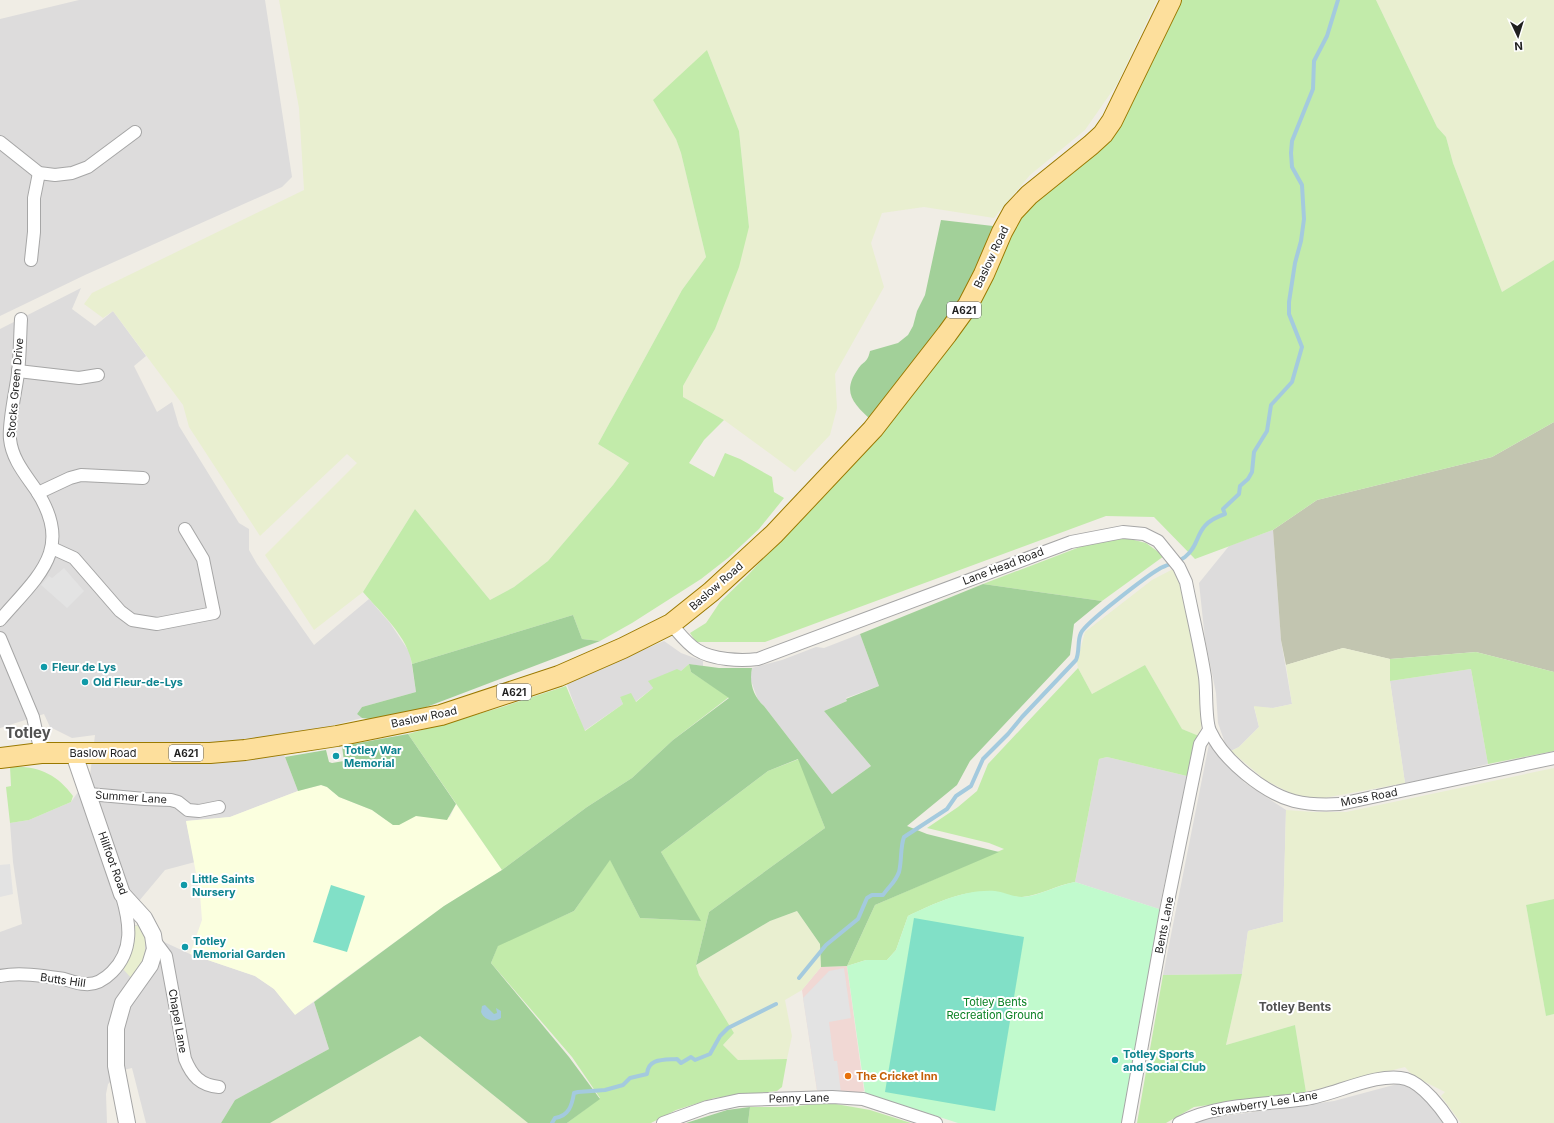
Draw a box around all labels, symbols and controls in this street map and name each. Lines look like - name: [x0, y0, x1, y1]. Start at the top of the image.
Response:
- north arrow: [1498, 16, 1538, 56]
- text: N: [1514, 39, 1523, 53]
- street label: Baslow Road: [971, 224, 1011, 290]
- road number: A621: [947, 302, 981, 318]
- street label: Stocks Green Drive: [4, 337, 26, 439]
- street label: Lane Head Road: [961, 544, 1045, 588]
- street label: Baslow Road: [686, 559, 746, 613]
- place label: Fleur de Lys: [52, 660, 116, 674]
- marker: Fleur de Lys: [39, 662, 49, 672]
- place label: Old Fleur-de-Lys: [93, 675, 183, 689]
- marker: Old Fleur-de-Lys: [80, 677, 90, 687]
- road number: A621: [497, 684, 531, 700]
- street label: Baslow Road: [390, 703, 458, 731]
- district label: Totley: [5, 723, 51, 742]
- place label: Totley War Memorial: [344, 743, 402, 770]
- road number: A621: [169, 745, 203, 761]
- street label: Baslow Road: [70, 746, 136, 760]
- marker: Totley War Memorial: [331, 751, 341, 761]
- street label: Moss Road: [1339, 785, 1399, 809]
- street label: Summer Lane: [95, 788, 167, 806]
- street label: Hillfoot Road: [95, 829, 131, 897]
- place label: Little Saints Nursery: [192, 872, 255, 899]
- marker: Little Saints Nursery: [179, 880, 189, 890]
- street label: Bents Lane: [1152, 895, 1176, 955]
- place label: Totley Memorial Garden: [193, 934, 285, 961]
- marker: Totley Memorial Garden: [180, 942, 190, 952]
- street label: Butts Hill: [39, 970, 87, 990]
- street label: Chapel Lane: [165, 988, 191, 1054]
- park label: Totley Bents Recreation Ground: [946, 995, 1044, 1022]
- district label: Totley Bents: [1259, 999, 1332, 1014]
- place label: Totley Sports and Social Club: [1123, 1047, 1206, 1074]
- marker: Totley Sports and Social Club: [1110, 1055, 1120, 1065]
- place label: The Cricket Inn: [856, 1069, 938, 1083]
- marker: The Cricket Inn: [843, 1071, 853, 1081]
- street label: Strawberry Lee Lane: [1209, 1088, 1319, 1118]
- street label: Penny Lane: [768, 1090, 830, 1106]

